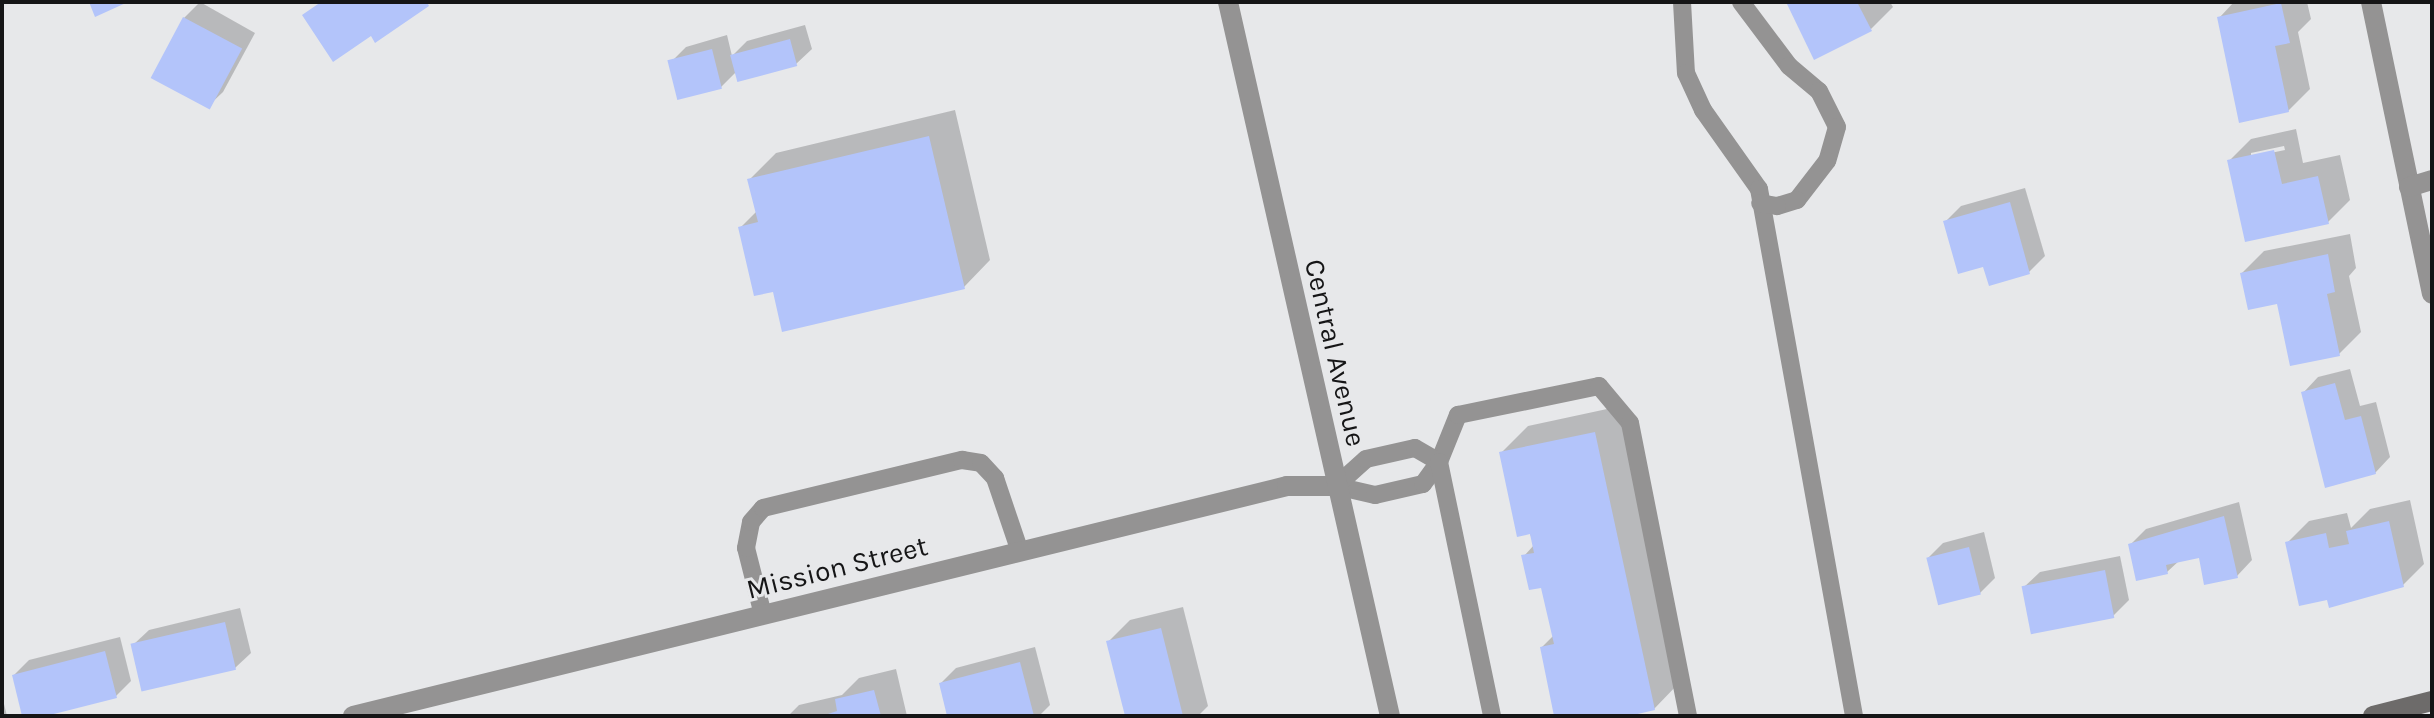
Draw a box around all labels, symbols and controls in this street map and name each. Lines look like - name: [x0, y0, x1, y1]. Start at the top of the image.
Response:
- street label: Central Avenue: [1297, 256, 1373, 450]
- street label: Mission Street: [743, 529, 931, 607]

